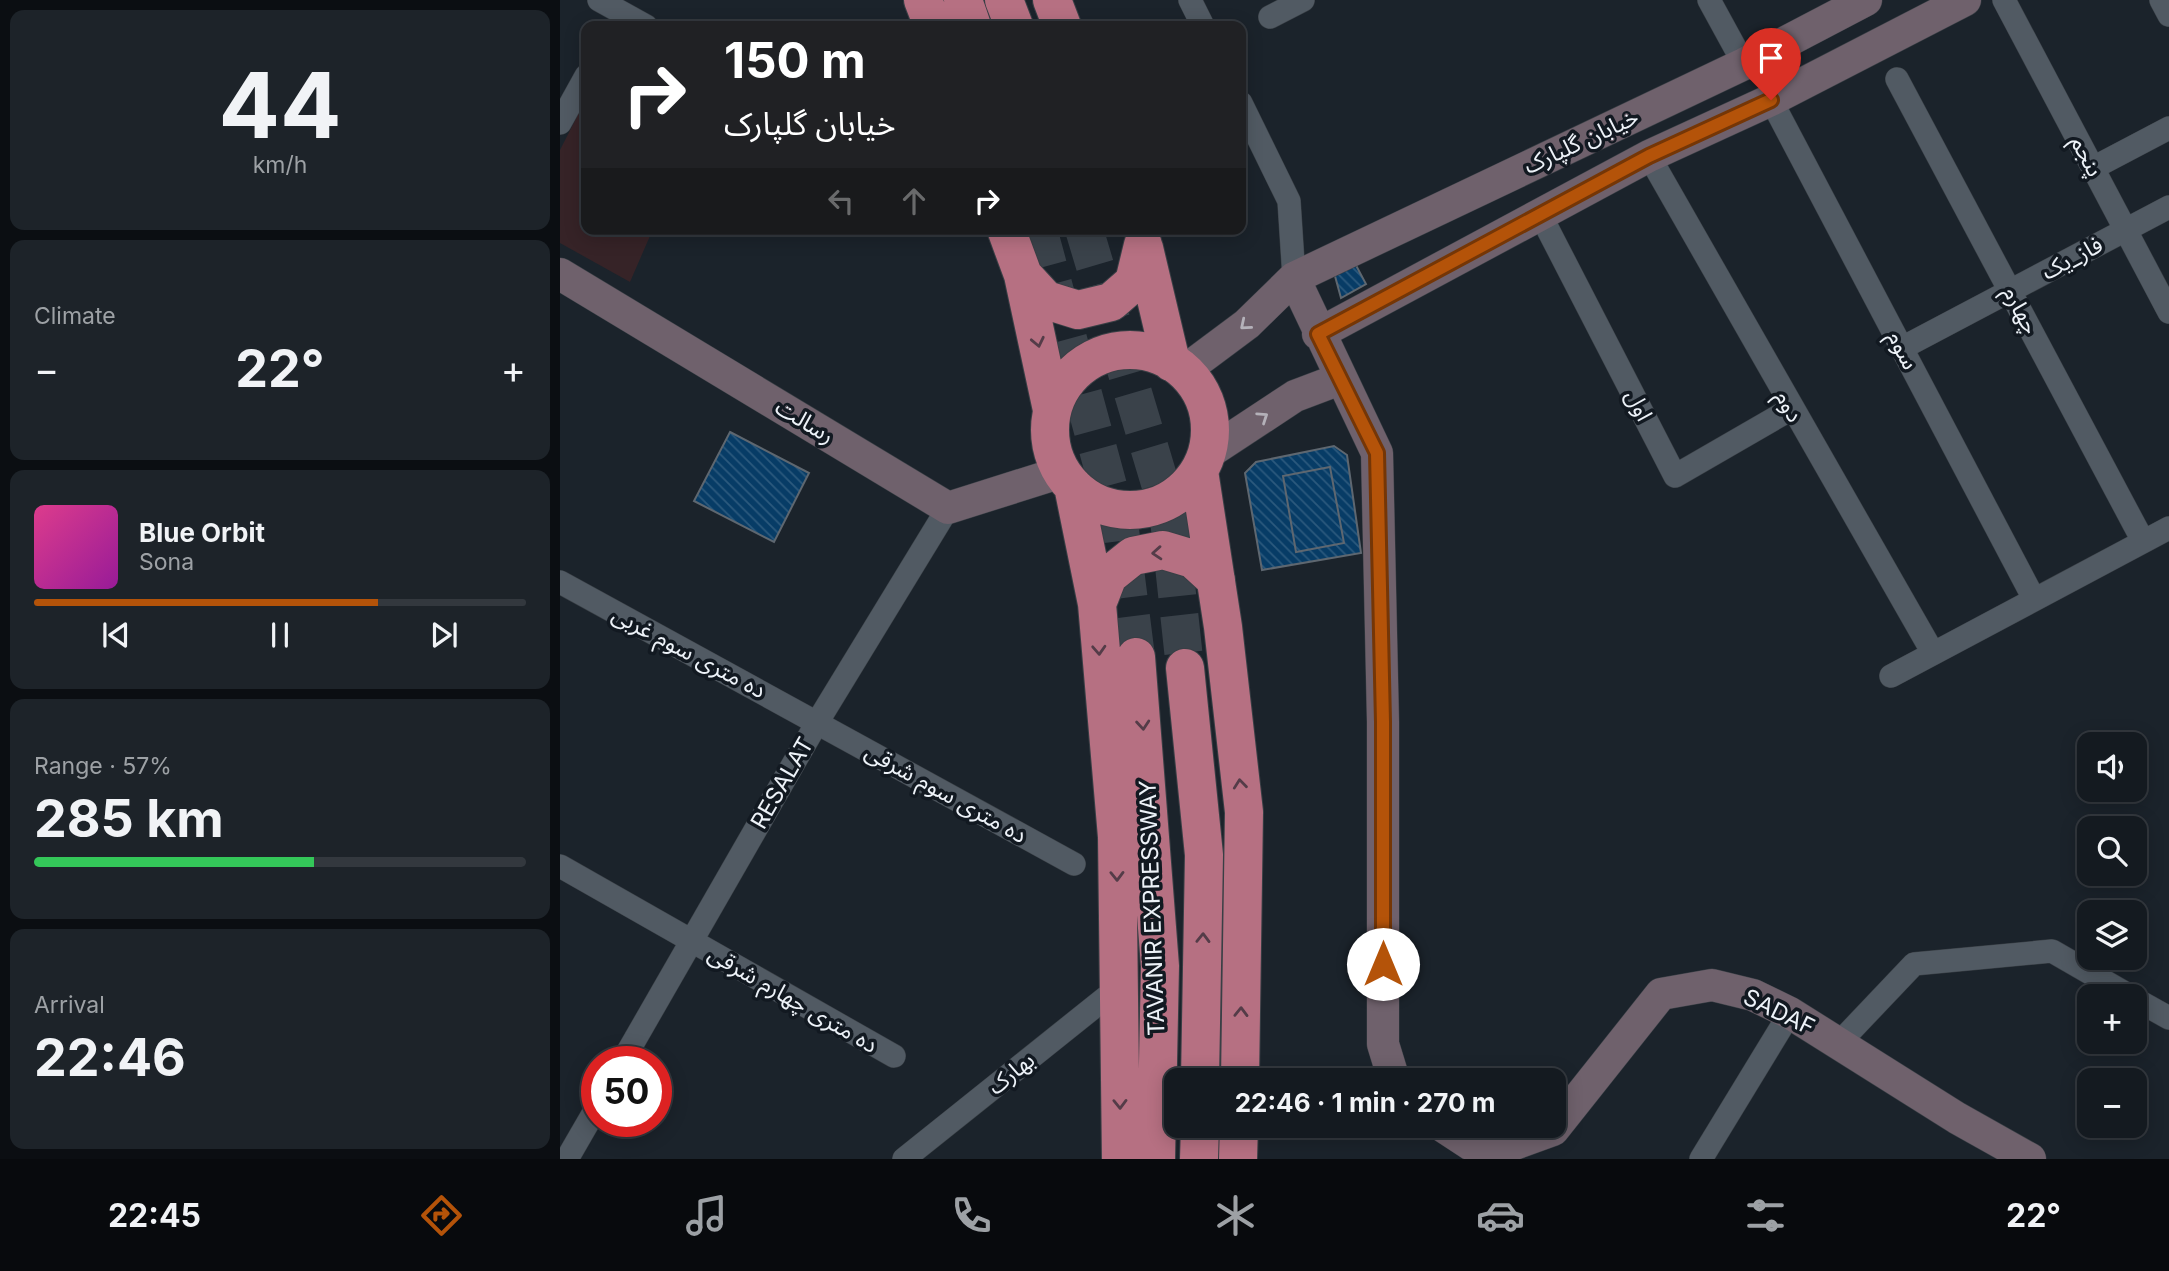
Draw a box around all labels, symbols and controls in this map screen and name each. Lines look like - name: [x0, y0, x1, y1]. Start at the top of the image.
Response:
- pin: [1741, 28, 1801, 100]
- text: 150 m: [724, 31, 866, 90]
- icon: arrive: [1752, 39, 1790, 77]
- icon: right: [609, 49, 700, 140]
- text: 44: [218, 50, 342, 160]
- street label: خیابان گلپارک: [1519, 102, 1643, 181]
- text: خیابان گلپارک: [724, 104, 896, 143]
- street label: پنجم: [2062, 131, 2109, 183]
- text: km/h: [253, 151, 307, 179]
- icon: left: [822, 182, 860, 220]
- icon: ahead: [895, 182, 933, 220]
- icon: right: [968, 182, 1006, 220]
- street label: فاز_یک: [2037, 230, 2107, 286]
- street label: چهارم: [1993, 281, 2045, 341]
- text: Climate: [34, 302, 116, 330]
- one-way arrow: [1240, 317, 1253, 329]
- street label: سوم: [1878, 326, 1925, 376]
- one-way arrow: [1030, 336, 1045, 348]
- text: 22°: [235, 337, 325, 400]
- text: −: [34, 346, 59, 392]
- text: +: [501, 346, 526, 392]
- street label: اول: [1619, 384, 1659, 426]
- street label: دوم: [1765, 385, 1809, 429]
- street label: رسالت: [771, 393, 839, 449]
- one-way arrow: [1255, 412, 1268, 425]
- text: Blue Orbit: [139, 517, 265, 548]
- one-way arrow: [1151, 545, 1162, 560]
- text: Sona: [139, 548, 194, 576]
- street label: ده متری سوم غربی: [605, 600, 771, 708]
- icon: previous: [97, 616, 135, 654]
- icon: pause: [261, 616, 299, 654]
- icon: next: [425, 616, 463, 654]
- one-way arrow: [1091, 644, 1106, 655]
- one-way arrow: [1135, 720, 1150, 731]
- street label: RESALAT: [745, 732, 819, 834]
- map controls: [2077, 732, 2147, 1138]
- button: sound: [2077, 732, 2147, 802]
- street label: ده متری سوم شرقی: [858, 737, 1032, 853]
- text: Range · 57%: [34, 752, 172, 780]
- one-way arrow: [1233, 778, 1248, 790]
- street label: TAVANIR EXPRESSWAY: [1134, 779, 1170, 1036]
- text: 285 km: [34, 787, 224, 850]
- button: search: [2077, 816, 2147, 886]
- one-way arrow: [1110, 871, 1125, 882]
- button: layers: [2077, 900, 2147, 970]
- position arrow: [1346, 927, 1420, 1001]
- one-way arrow: [1195, 932, 1211, 943]
- street label: ده متری چهارم شرقی: [701, 939, 883, 1062]
- street label: SADAF: [1739, 983, 1819, 1041]
- button: +: [2077, 984, 2147, 1054]
- text: Arrival: [34, 991, 105, 1019]
- one-way arrow: [1233, 1006, 1249, 1016]
- text: 22:46: [34, 1026, 186, 1089]
- speed limit sign: 50: [581, 1046, 672, 1137]
- street label: بهارک: [982, 1046, 1040, 1100]
- button: −: [2077, 1068, 2147, 1138]
- text: 22:46 · 1 min · 270 m: [1235, 1087, 1495, 1118]
- one-way arrow: [1112, 1099, 1128, 1110]
- icon: directions: [417, 1191, 466, 1240]
- icon: music: [682, 1191, 731, 1240]
- icon: phone: [947, 1191, 996, 1240]
- icon: climate: [1211, 1191, 1260, 1240]
- icon: car: [1476, 1191, 1525, 1240]
- icon: filters: [1741, 1191, 1790, 1240]
- text: 22:45: [108, 1196, 201, 1235]
- text: 22°: [2006, 1196, 2061, 1235]

